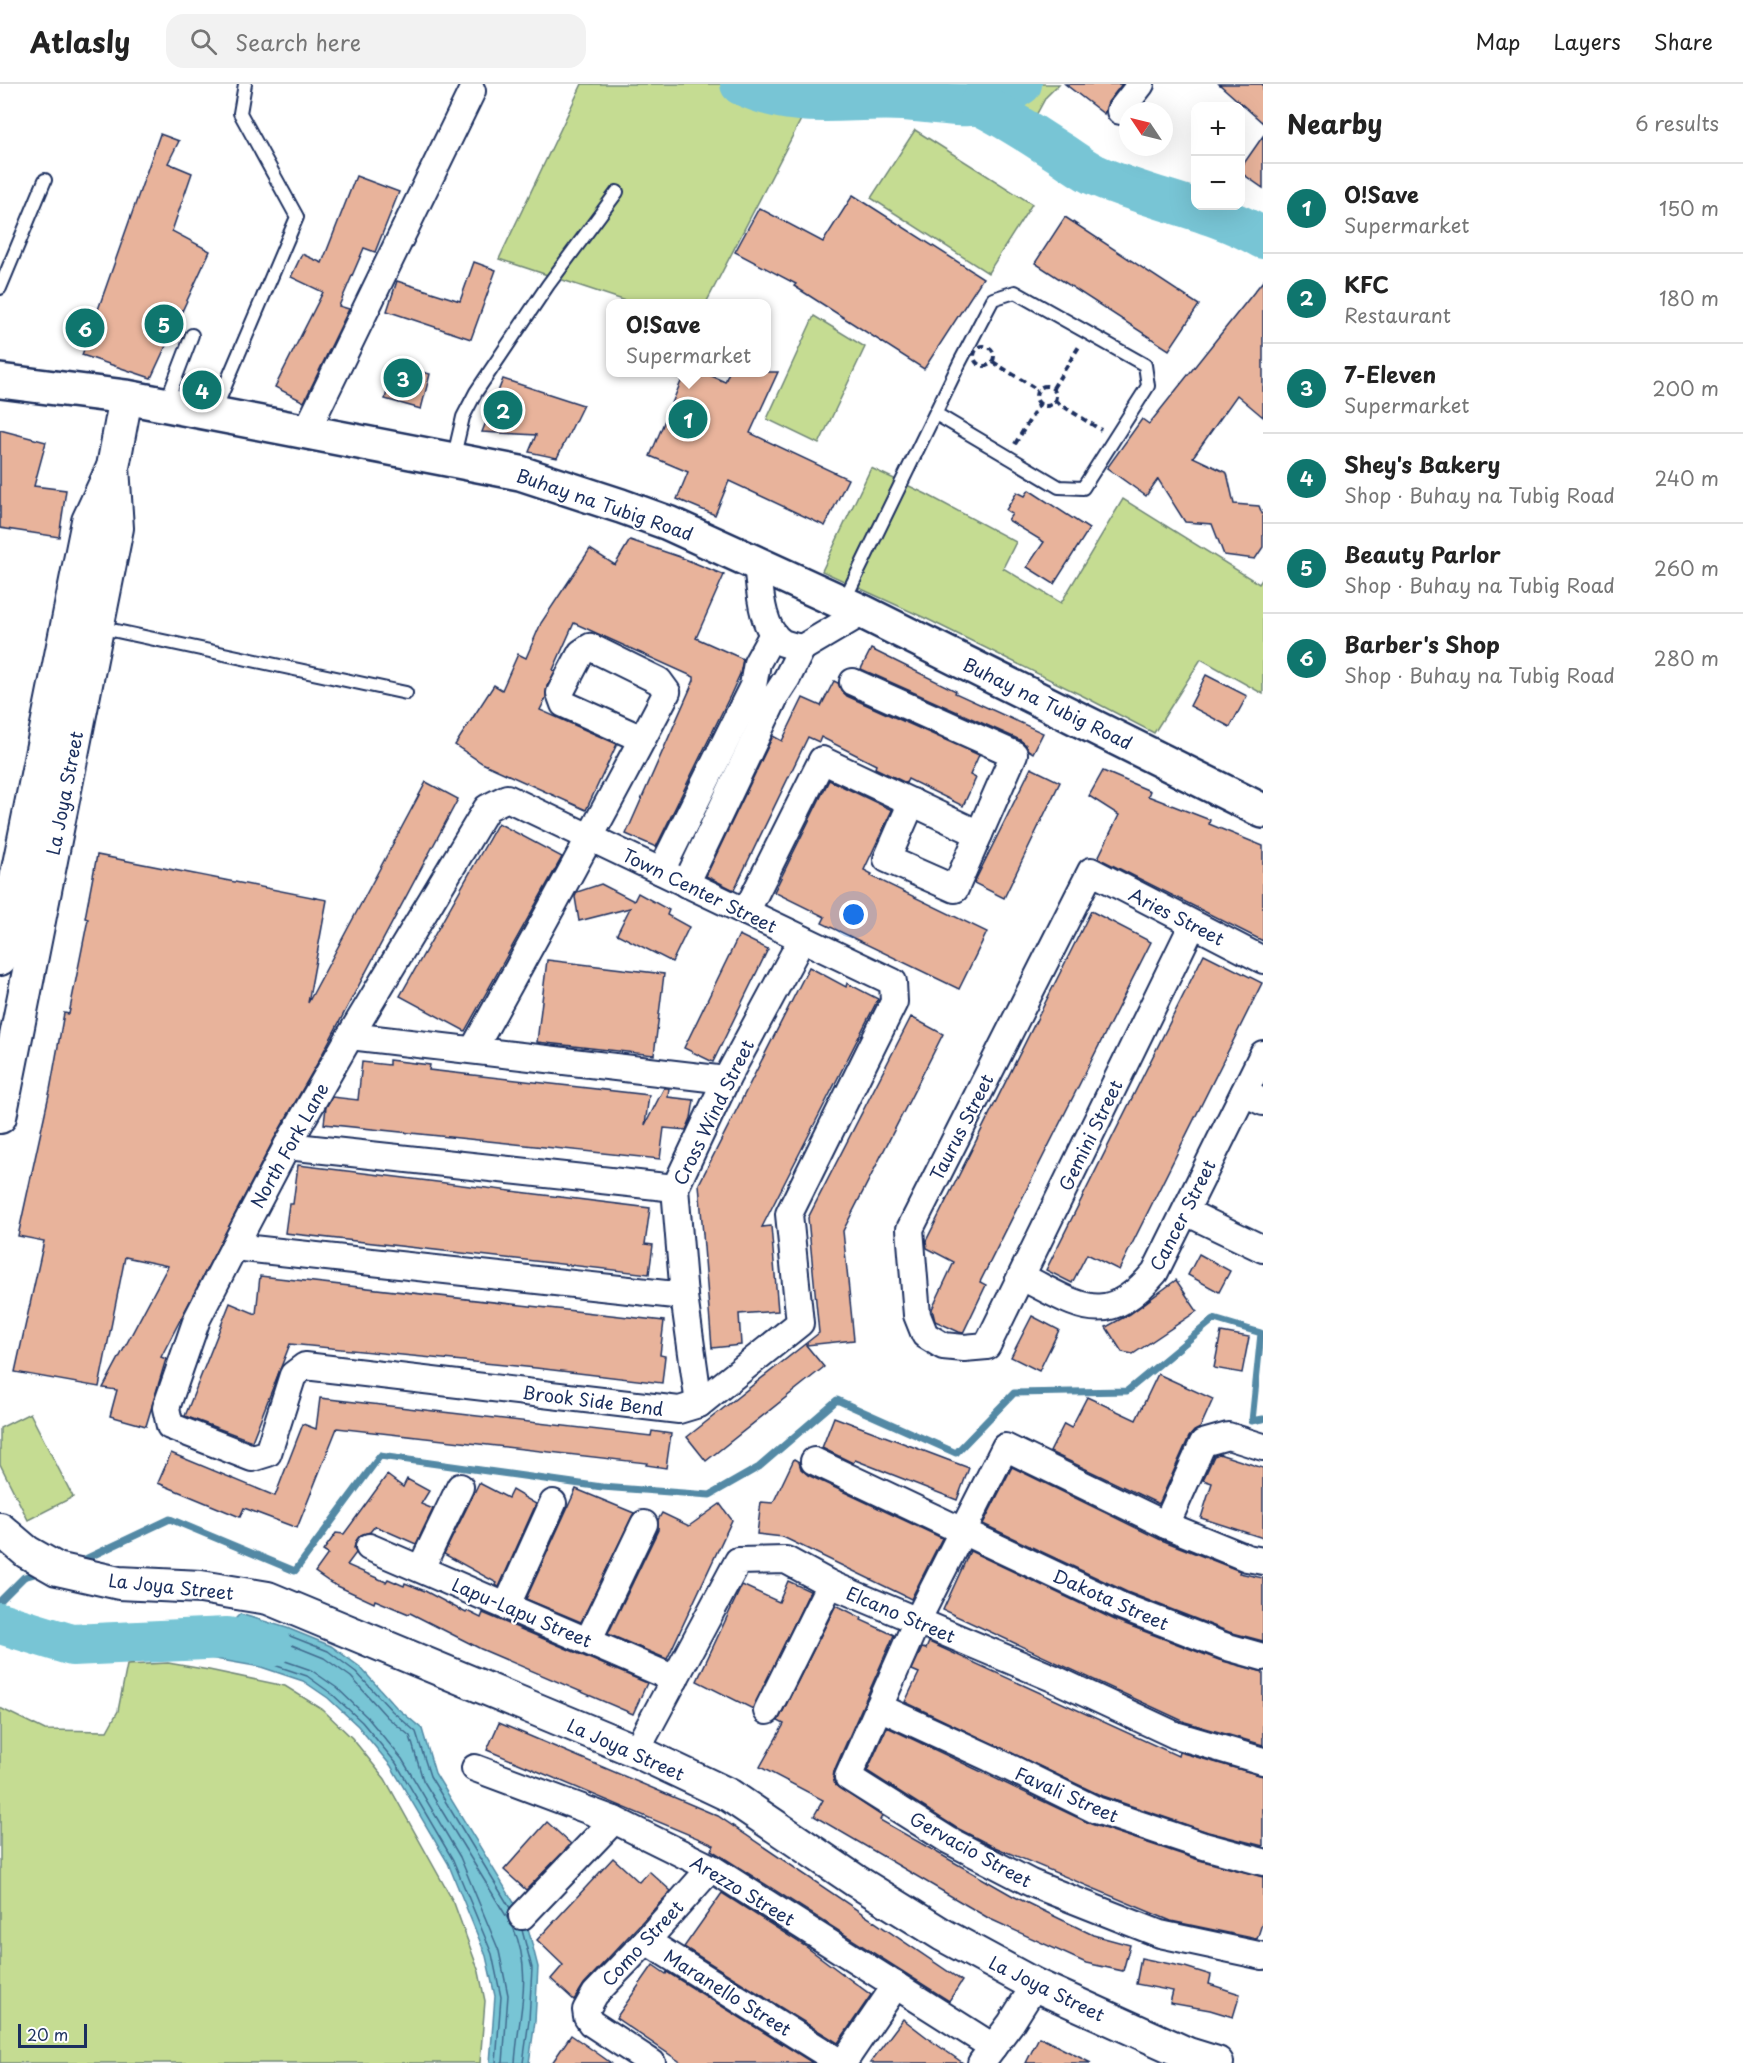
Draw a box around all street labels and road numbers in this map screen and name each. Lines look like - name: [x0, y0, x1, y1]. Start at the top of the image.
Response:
- street label: Buhay na Tubig Road: [513, 461, 697, 547]
- street label: Buhay na Tubig Road: [959, 650, 1137, 756]
- street label: La Joya Street: [39, 729, 89, 857]
- street label: Town Center Street: [618, 841, 782, 939]
- street label: Aries Street: [1125, 880, 1229, 952]
- street label: Cross Wind Street: [666, 1035, 760, 1189]
- street label: Taurus Street: [923, 1069, 999, 1185]
- street label: Gemini Street: [1051, 1075, 1129, 1195]
- street label: North Fork Lane: [243, 1077, 335, 1213]
- street label: Cancer Street: [1142, 1155, 1222, 1275]
- street label: Brook Side Bend: [521, 1378, 665, 1422]
- street label: Dakota Street: [1049, 1561, 1173, 1637]
- street label: La Joya Street: [107, 1566, 235, 1606]
- street label: Lapu-Lapu Street: [448, 1570, 596, 1654]
- street label: Elcano Street: [842, 1579, 960, 1649]
- street label: La Joya Street: [563, 1711, 689, 1787]
- street label: Favali Street: [1011, 1759, 1123, 1829]
- street label: Gervacio Street: [905, 1804, 1037, 1894]
- street label: Arezzo Street: [686, 1848, 800, 1932]
- street label: Como Street: [595, 1894, 689, 1992]
- street label: Maranello Street: [659, 1942, 797, 2042]
- street label: La Joya Street: [985, 1948, 1109, 2028]

